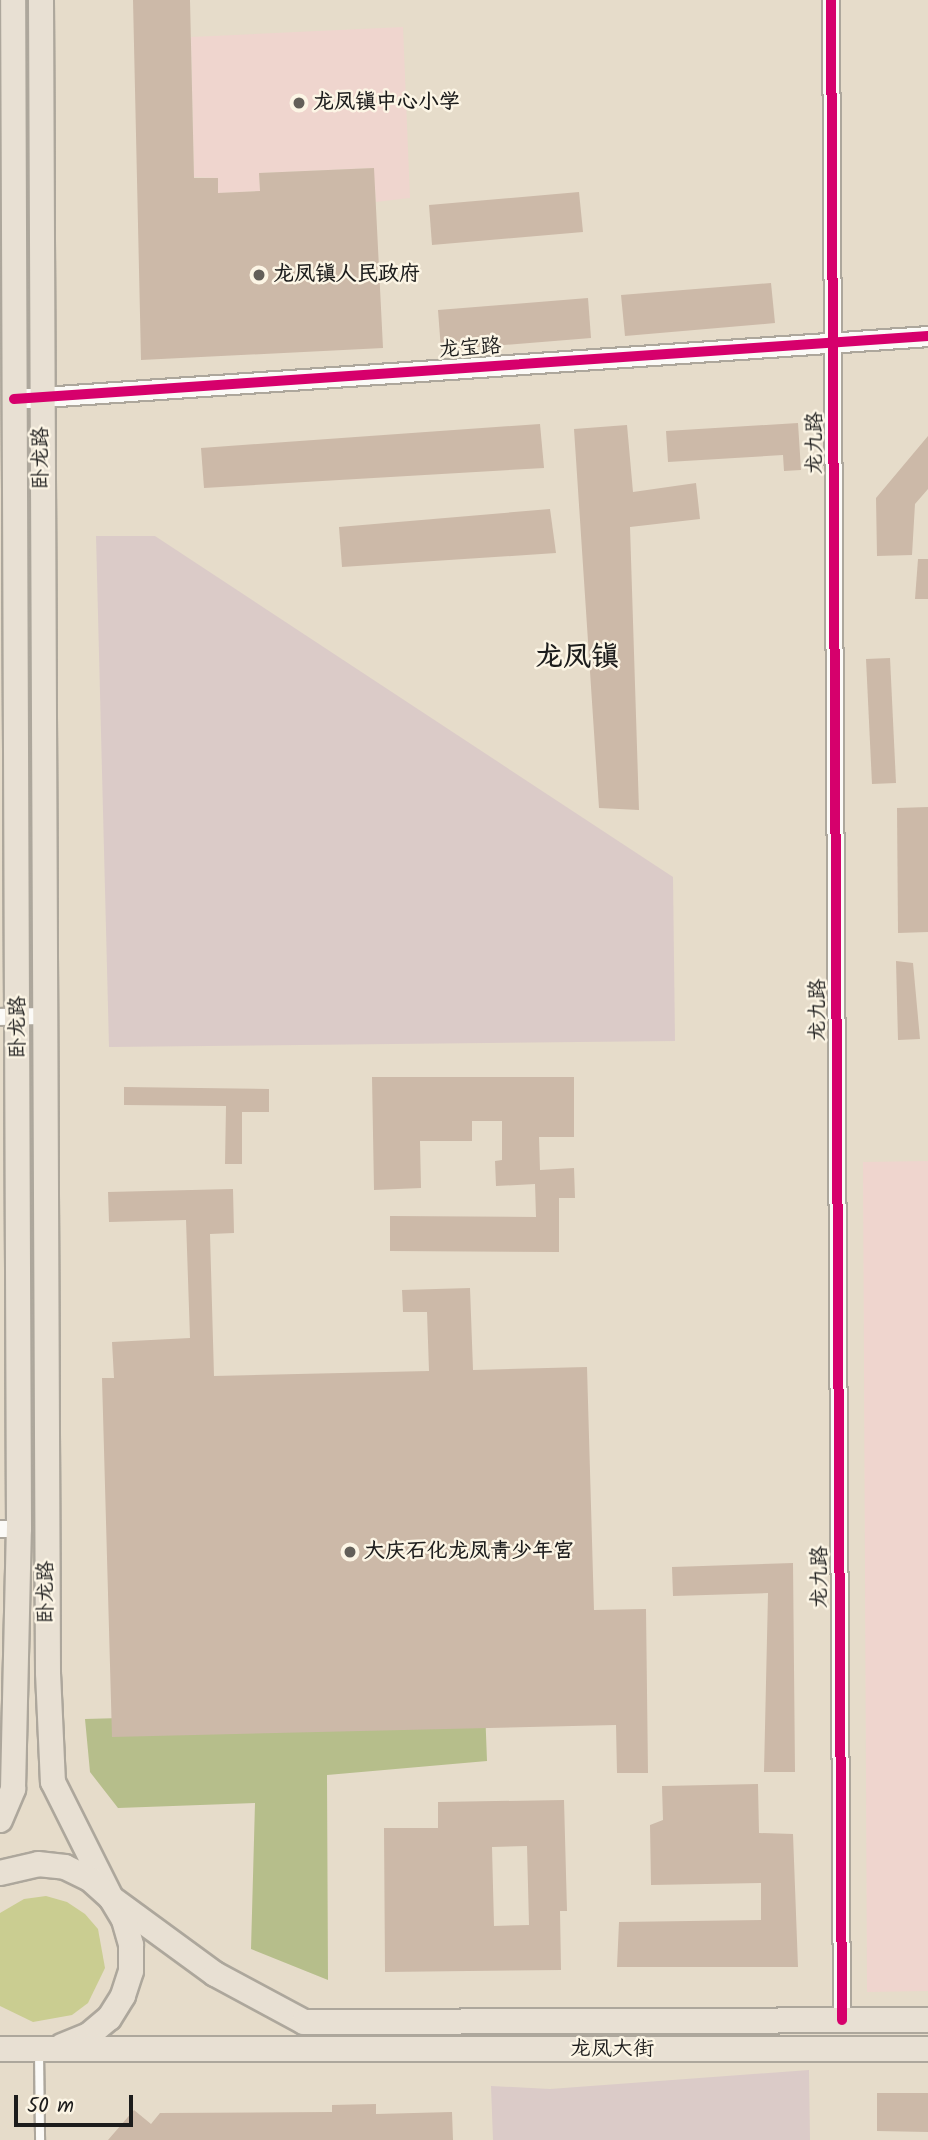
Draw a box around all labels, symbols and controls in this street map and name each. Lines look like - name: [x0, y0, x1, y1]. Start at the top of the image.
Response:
- place label: 龙凤镇中心小学: [313, 90, 460, 116]
- marker: 龙凤镇中心小学: [291, 95, 307, 111]
- place label: 龙凤镇人民政府: [273, 262, 420, 288]
- marker: 龙凤镇人民政府: [251, 267, 267, 283]
- street label: 龙宝路: [438, 334, 502, 364]
- street label: 龙九路: [803, 412, 829, 474]
- street label: 卧龙路: [29, 427, 55, 489]
- district label: 龙凤镇: [535, 641, 619, 675]
- street label: 龙九路: [806, 979, 832, 1041]
- street label: 卧龙路: [6, 996, 32, 1058]
- place label: 大庆石化龙凤青少年宫: [364, 1539, 574, 1565]
- marker: 大庆石化龙凤青少年宫: [342, 1544, 358, 1560]
- street label: 龙九路: [808, 1546, 834, 1608]
- street label: 卧龙路: [34, 1561, 60, 1623]
- street label: 龙凤大街: [570, 2037, 654, 2063]
- scale bar: [18, 2080, 136, 2124]
- text: 50 m: [27, 2090, 74, 2123]

